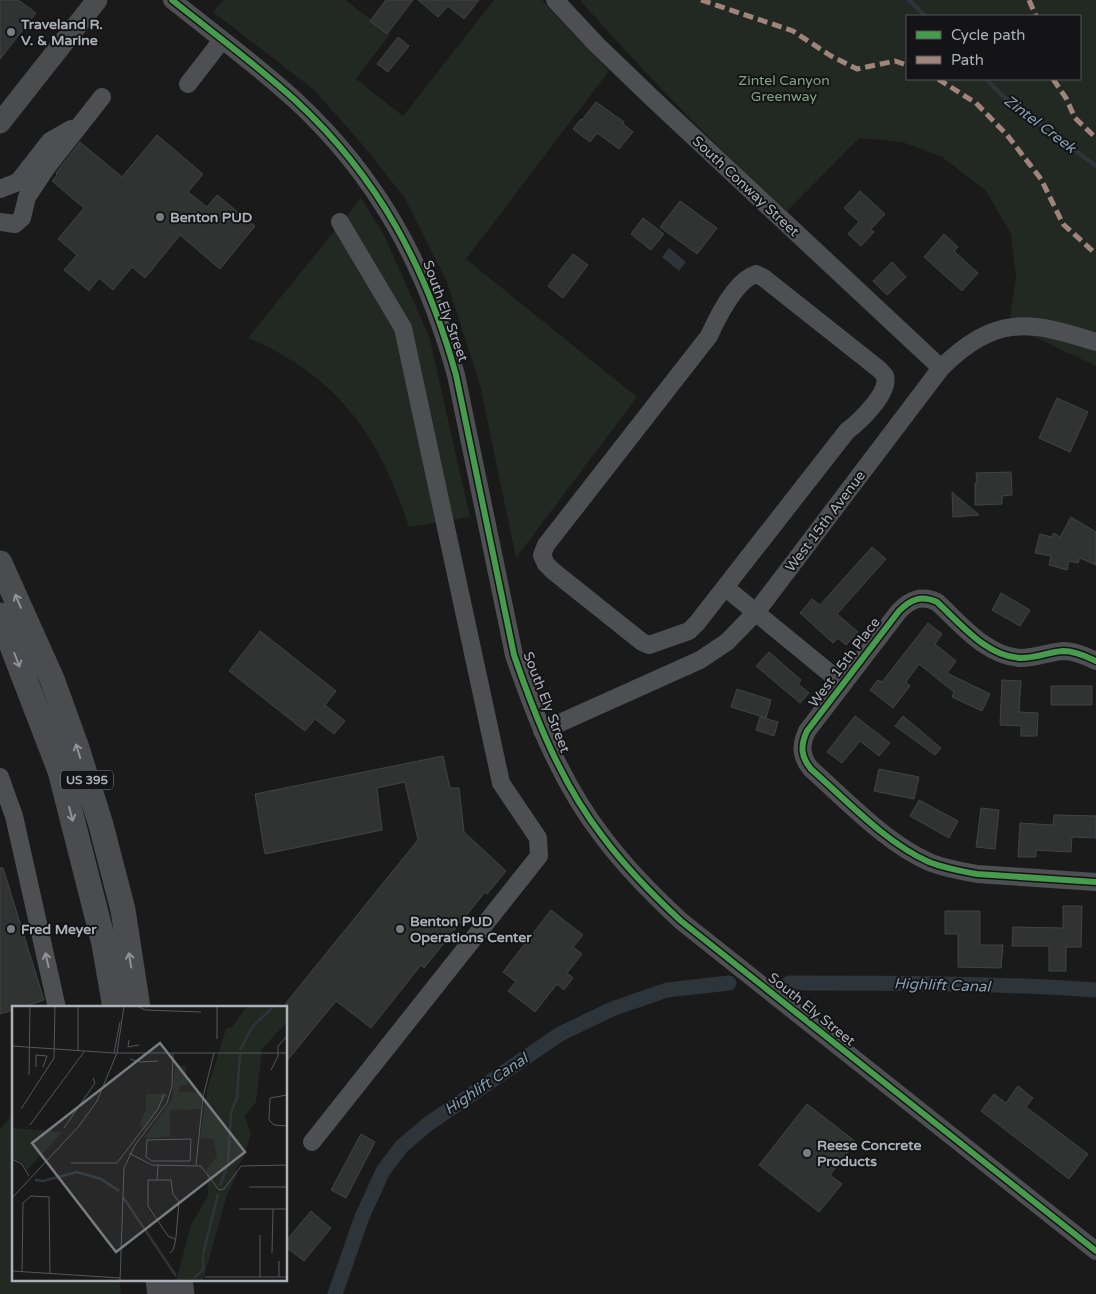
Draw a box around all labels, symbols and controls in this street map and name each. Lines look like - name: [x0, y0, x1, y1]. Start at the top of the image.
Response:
- legend: [906, 15, 1081, 80]
- place label: Traveland R. V. & Marine: [20, 16, 103, 49]
- marker: Traveland R. V. & Marine: [5, 26, 17, 38]
- text: Cycle path: [951, 26, 1025, 44]
- text: Path: [951, 51, 984, 69]
- park label: Zintel Canyon Greenway: [738, 72, 830, 105]
- water label: Zintel Creek: [1001, 91, 1081, 158]
- street label: South Conway Street: [689, 133, 803, 241]
- place label: Benton PUD: [170, 209, 253, 226]
- marker: Benton PUD: [154, 211, 166, 223]
- street label: South Ely Street: [419, 258, 472, 365]
- street label: West 15th Avenue: [782, 467, 869, 575]
- one-way arrow: [12, 594, 22, 609]
- street label: West 15th Place: [805, 614, 884, 711]
- street label: South Ely Street: [519, 649, 574, 756]
- one-way arrow: [14, 653, 23, 668]
- one-way arrow: [73, 744, 82, 760]
- road number: US 395: [61, 770, 113, 790]
- one-way arrow: [67, 805, 76, 821]
- place label: Benton PUD Operations Center: [410, 913, 532, 946]
- place label: Fred Meyer: [21, 921, 97, 938]
- marker: Fred Meyer: [5, 923, 17, 935]
- marker: Benton PUD Operations Center: [394, 923, 406, 935]
- one-way arrow: [125, 952, 135, 968]
- one-way arrow: [41, 953, 51, 969]
- street label: South Ely Street: [765, 969, 859, 1050]
- water label: Highlift Canal: [894, 974, 993, 996]
- inset map: [12, 1006, 288, 1282]
- water label: Highlift Canal: [441, 1048, 533, 1118]
- place label: Reese Concrete Products: [817, 1137, 921, 1170]
- marker: Reese Concrete Products: [801, 1147, 813, 1159]

